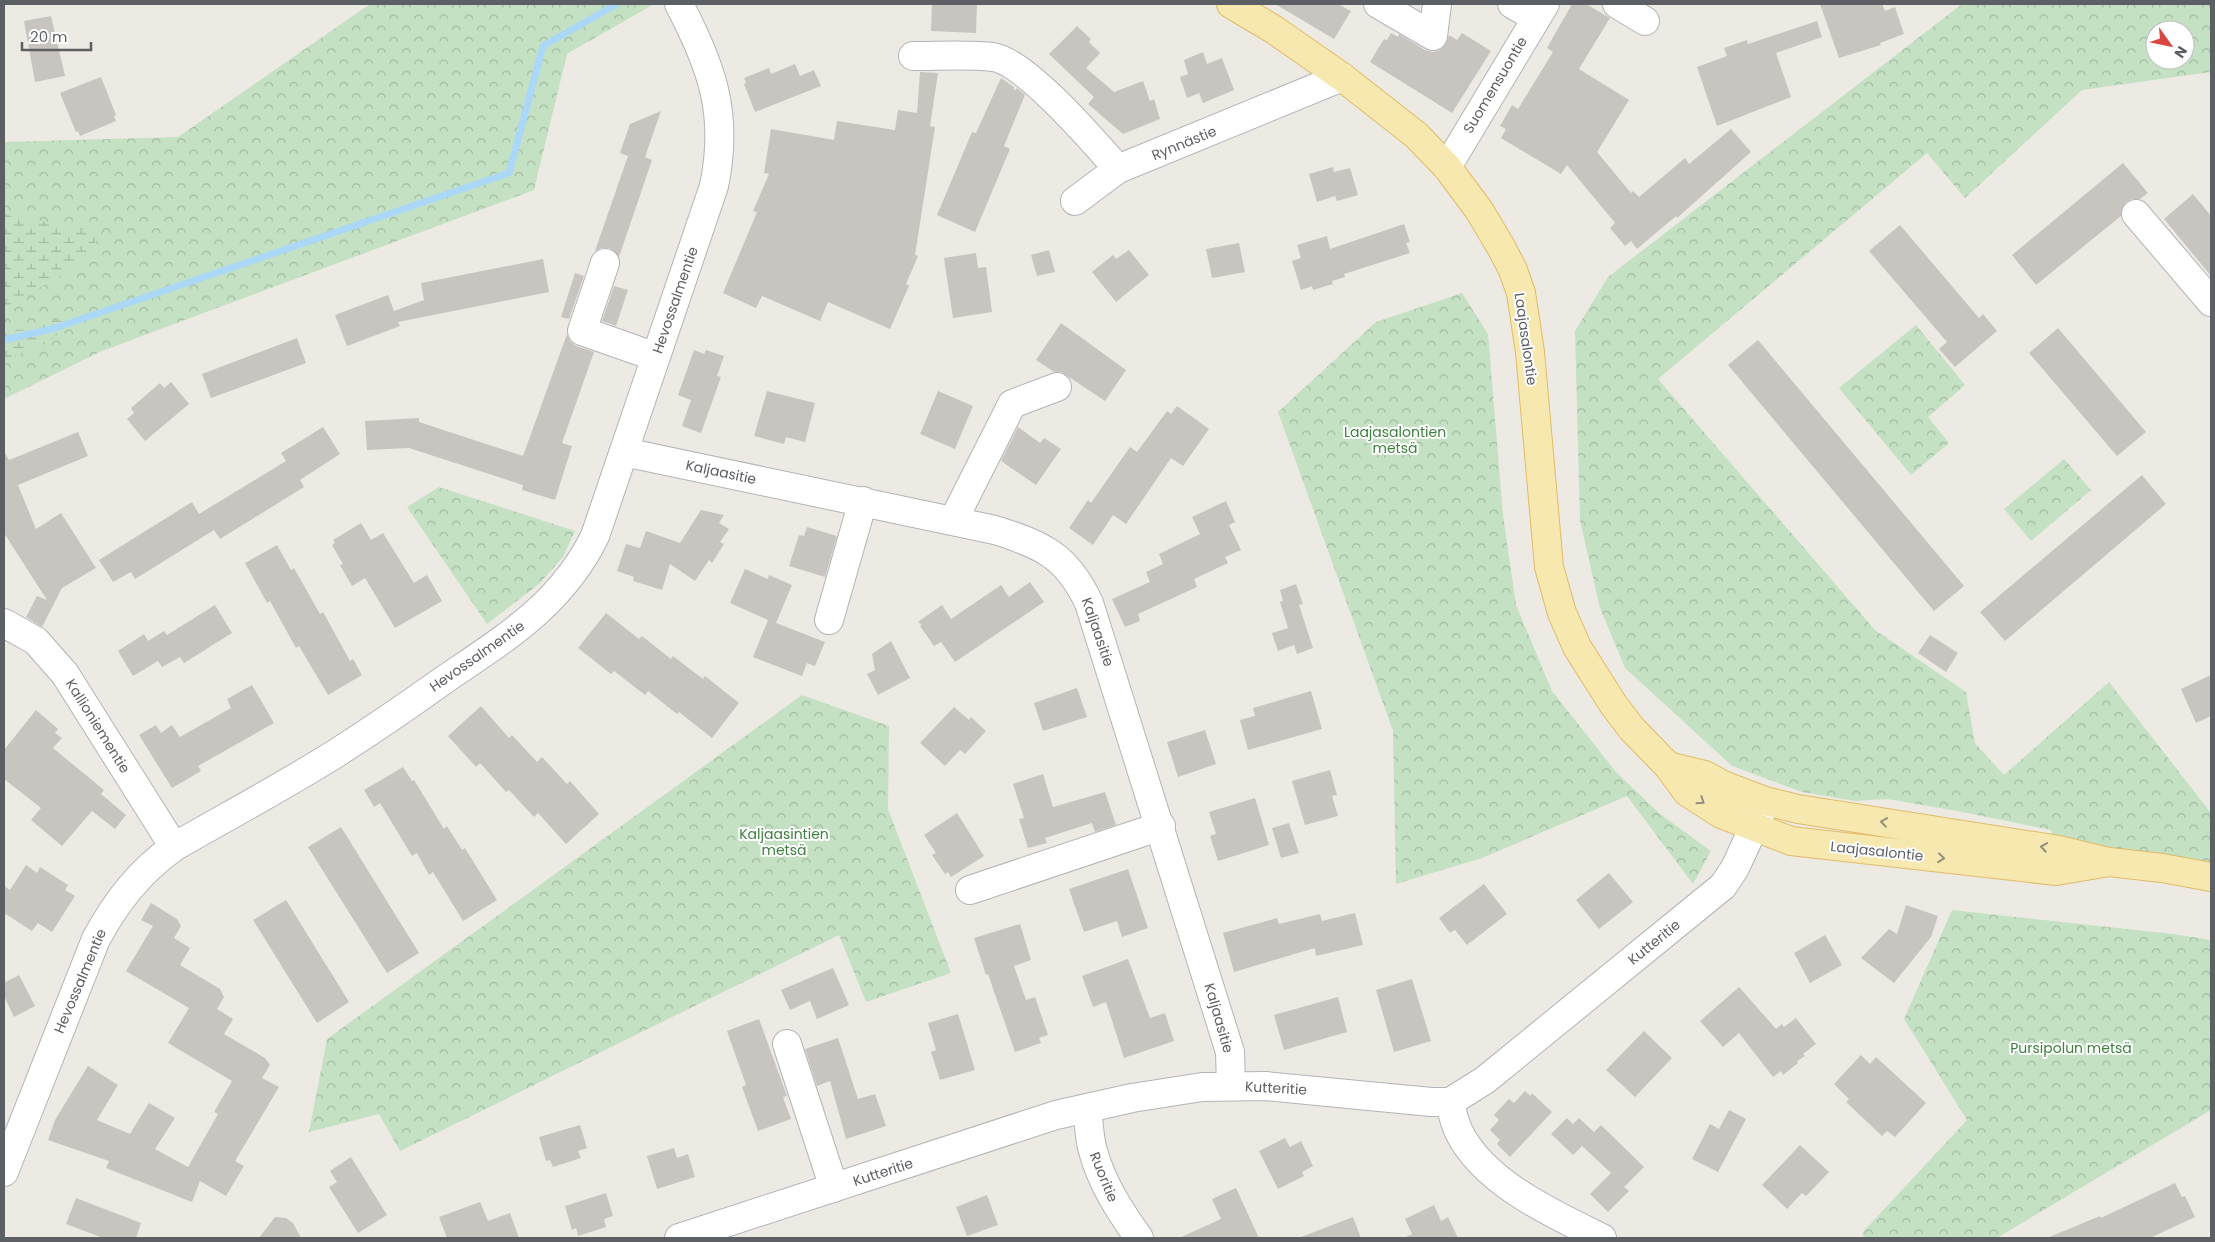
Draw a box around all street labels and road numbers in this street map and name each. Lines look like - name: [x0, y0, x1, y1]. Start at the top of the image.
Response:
- street label: Suomensuontie: [1458, 33, 1532, 137]
- street label: Rynnästie: [1149, 121, 1220, 165]
- street label: Hevossalmentie: [647, 244, 703, 356]
- street label: Laajasalontie: [1510, 291, 1542, 387]
- street label: Kaljaasitie: [684, 455, 758, 489]
- street label: Kaljaasitie: [1077, 595, 1119, 669]
- street label: Hevossalmentie: [425, 616, 529, 696]
- street label: Kallioniementie: [61, 675, 135, 777]
- street label: Laajasalontie: [1830, 836, 1925, 866]
- street label: Kutteritie: [1624, 914, 1685, 969]
- street label: Hevossalmentie: [49, 925, 111, 1036]
- street label: Kaljaasitie: [1200, 981, 1239, 1056]
- street label: Kutteritie: [1244, 1076, 1308, 1100]
- street label: Ruoritie: [1085, 1149, 1123, 1205]
- street label: Kutteritie: [850, 1153, 916, 1191]

